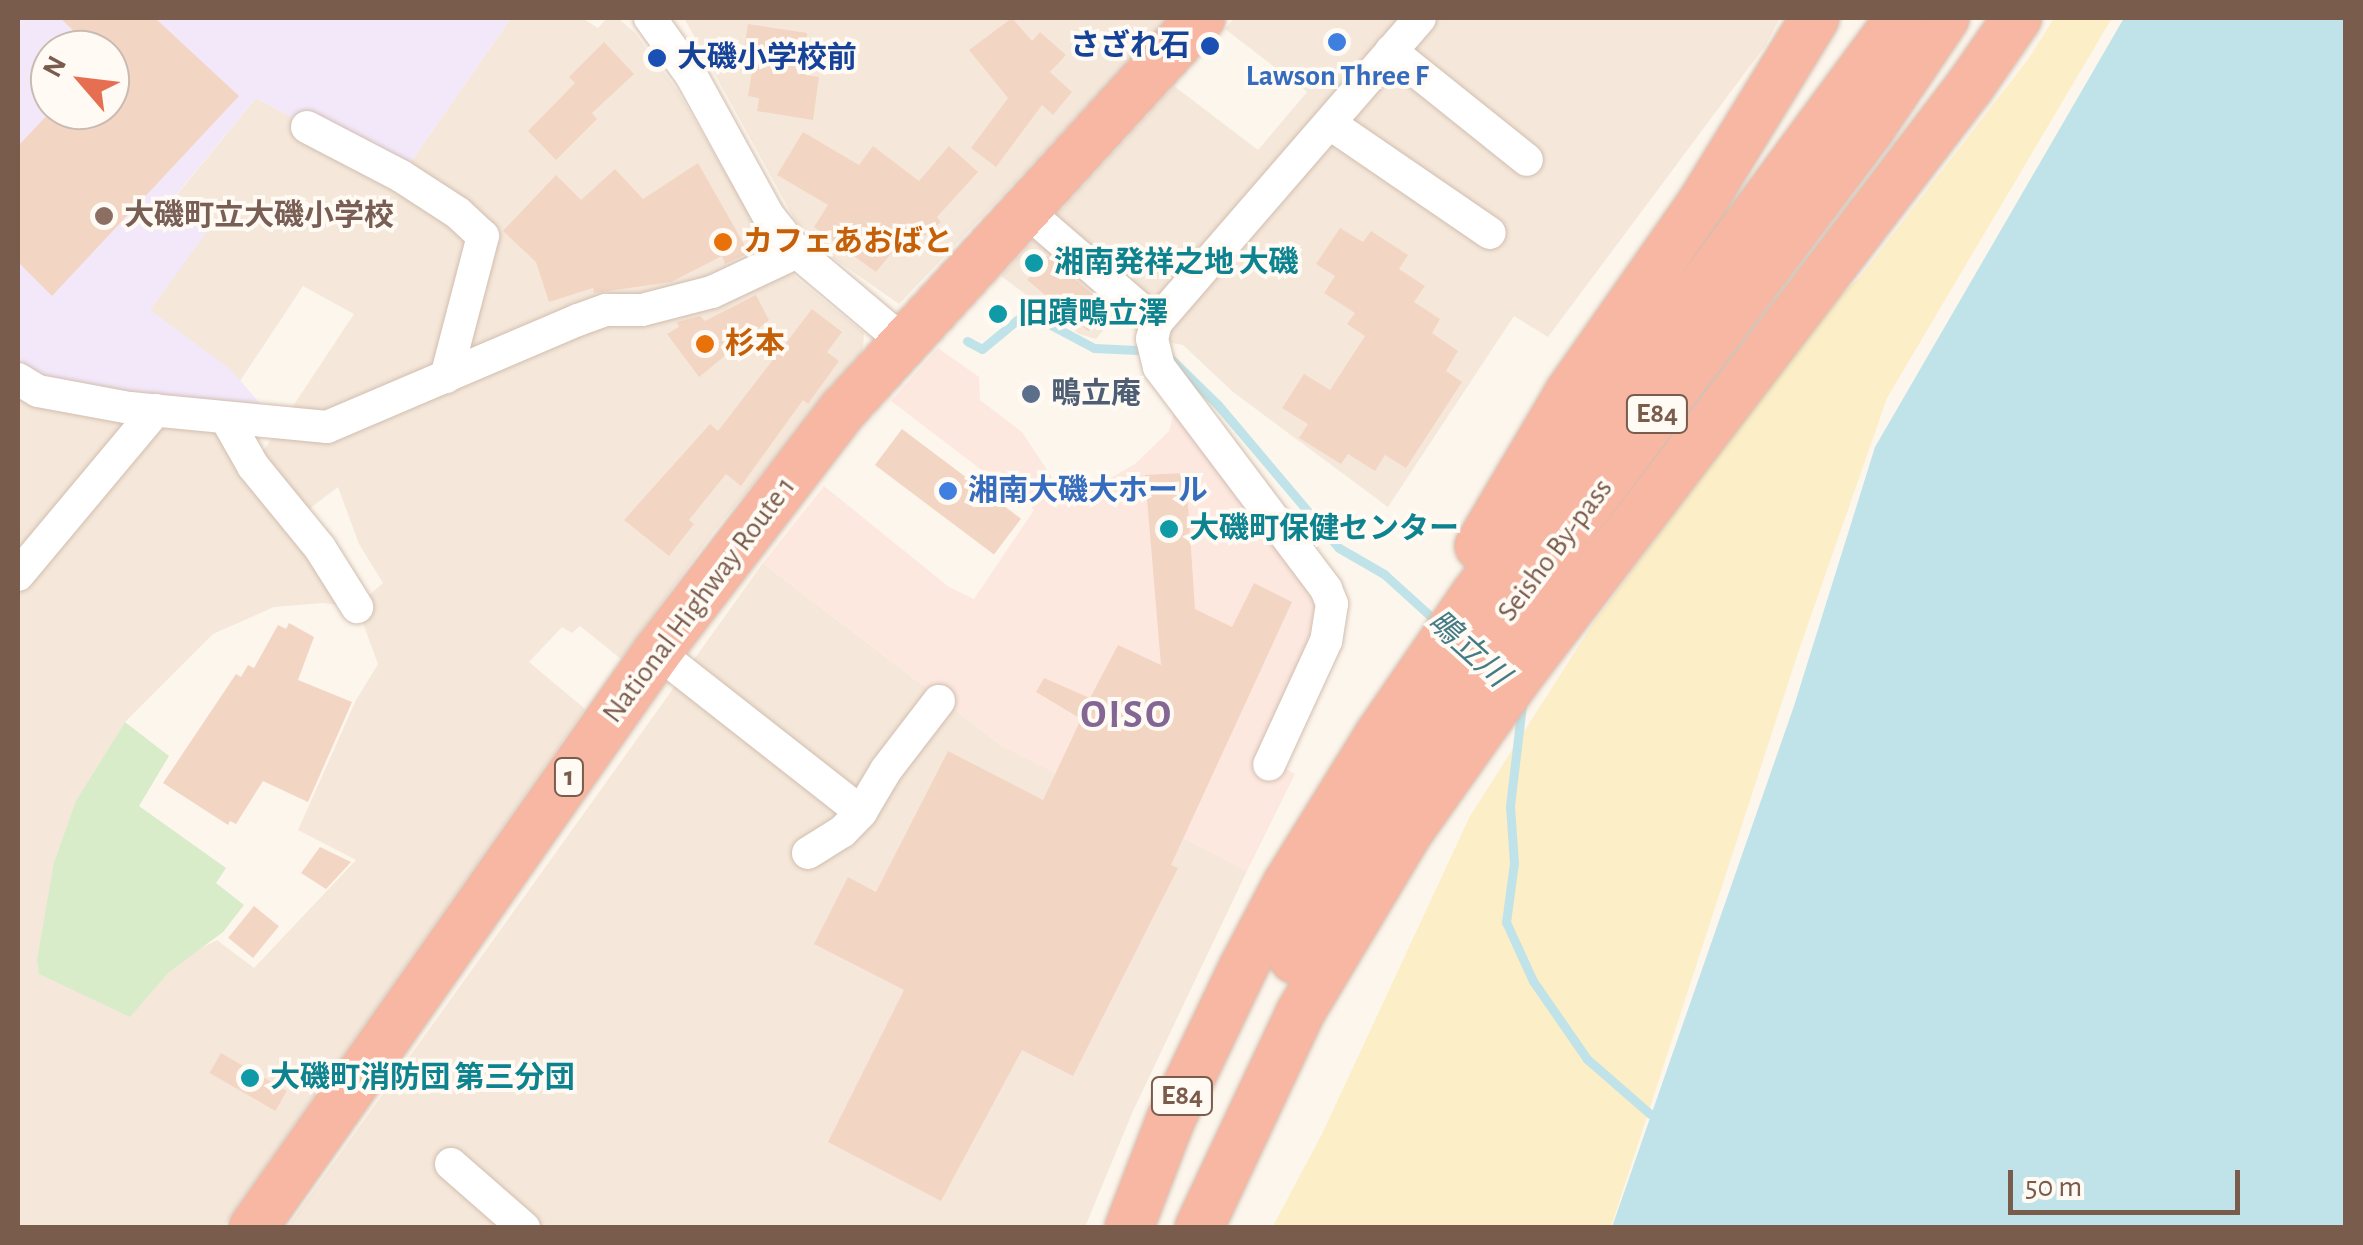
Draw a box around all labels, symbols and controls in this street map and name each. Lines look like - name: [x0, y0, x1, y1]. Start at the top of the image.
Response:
- place label: さざれ石: [1070, 28, 1190, 64]
- north arrow: [30, 30, 130, 130]
- marker: Lawson Three F: [1326, 31, 1348, 53]
- marker: さざれ石: [1199, 35, 1221, 57]
- place label: 大磯小学校前: [677, 40, 857, 76]
- marker: 大磯小学校前: [646, 47, 668, 69]
- text: N: [38, 52, 72, 82]
- place label: Lawson Three F: [1246, 58, 1428, 94]
- place label: 大磯町立大磯小学校: [124, 198, 394, 234]
- marker: 大磯町立大磯小学校: [93, 205, 115, 227]
- place label: カフェあおばと: [743, 224, 953, 260]
- marker: カフェあおばと: [712, 231, 734, 253]
- place label: 湘南発祥之地 大磯: [1054, 245, 1299, 281]
- marker: 湘南発祥之地 大磯: [1023, 252, 1045, 274]
- place label: 旧蹟鴫立澤: [1018, 296, 1168, 332]
- marker: 旧蹟鴫立澤: [987, 303, 1009, 325]
- place label: 杉本: [725, 326, 785, 362]
- marker: 杉本: [694, 333, 716, 355]
- place label: 鴫立庵: [1051, 376, 1141, 412]
- marker: 鴫立庵: [1020, 383, 1042, 405]
- road number: E84: [1624, 391, 1690, 437]
- street label: National Highway Route 1: [595, 470, 803, 730]
- street label: Seisho By-pass: [1490, 471, 1620, 629]
- place label: 湘南大磯大ホール: [968, 473, 1208, 509]
- marker: 湘南大磯大ホール: [937, 480, 959, 502]
- place label: 大磯町保健センター: [1189, 511, 1459, 547]
- marker: 大磯町保健センター: [1158, 518, 1180, 540]
- water label: 鴫立川: [1419, 603, 1517, 695]
- district label: OISO: [1081, 691, 1173, 739]
- road number: 1: [552, 754, 586, 800]
- place label: 大磯町消防団 第三分団: [270, 1060, 575, 1096]
- marker: 大磯町消防団 第三分団: [239, 1067, 261, 1089]
- road number: E84: [1150, 1073, 1214, 1119]
- scale bar: [2013, 1150, 2246, 1212]
- text: 50 m: [2025, 1172, 2082, 1202]

